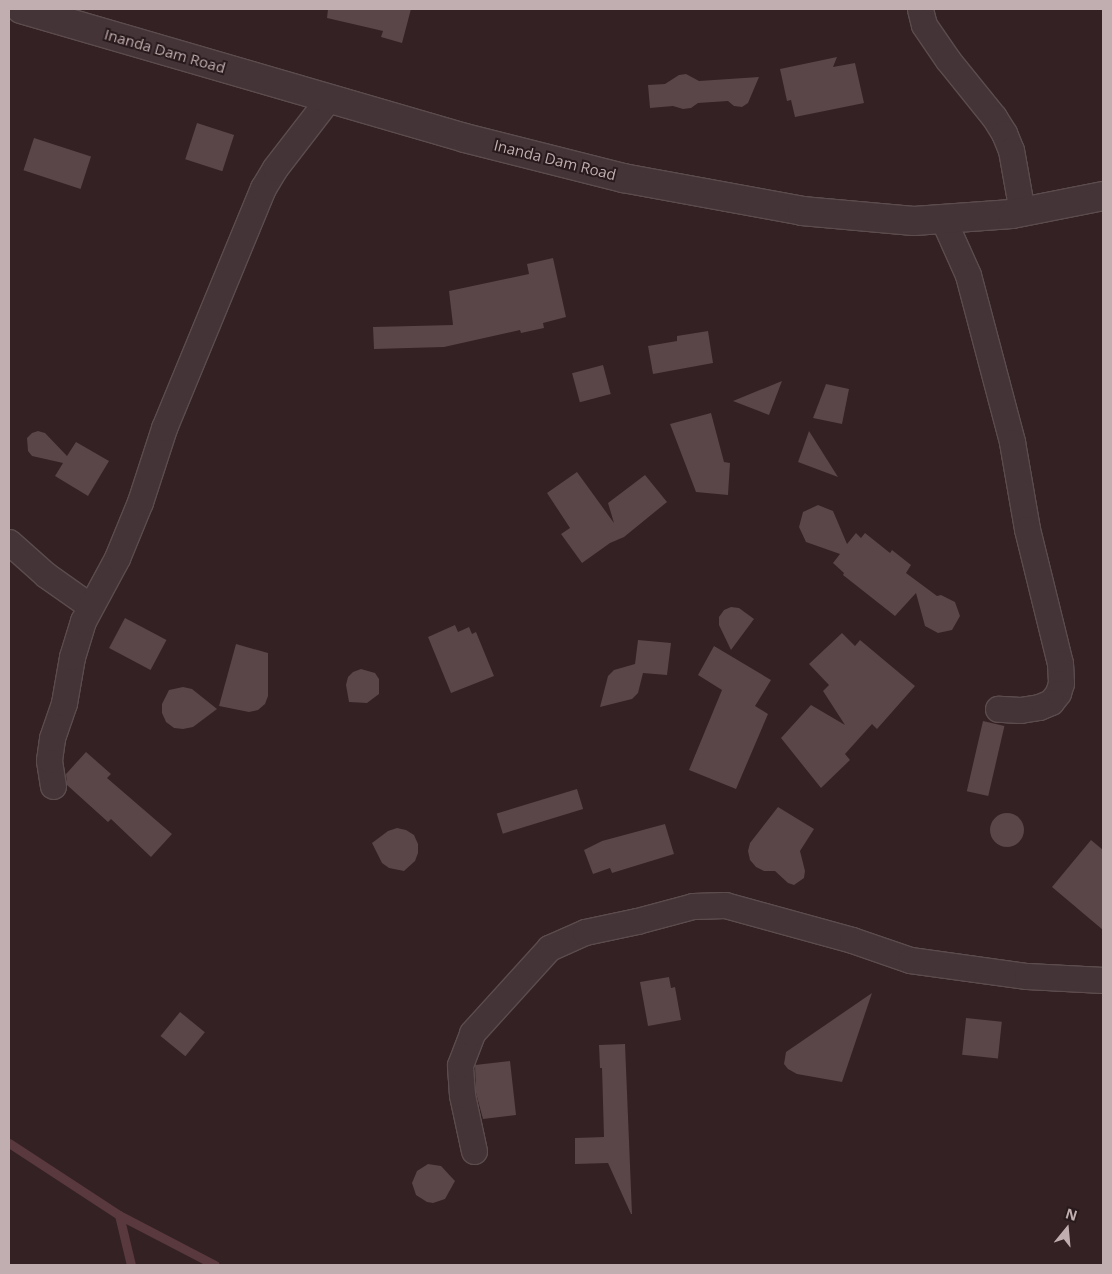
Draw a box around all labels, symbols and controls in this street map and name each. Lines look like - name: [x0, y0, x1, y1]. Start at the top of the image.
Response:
- street label: Inanda Dam Road: [102, 25, 228, 77]
- street label: Inanda Dam Road: [492, 136, 618, 184]
- text: N: [1063, 1203, 1080, 1225]
- north arrow: [1042, 1204, 1092, 1254]

